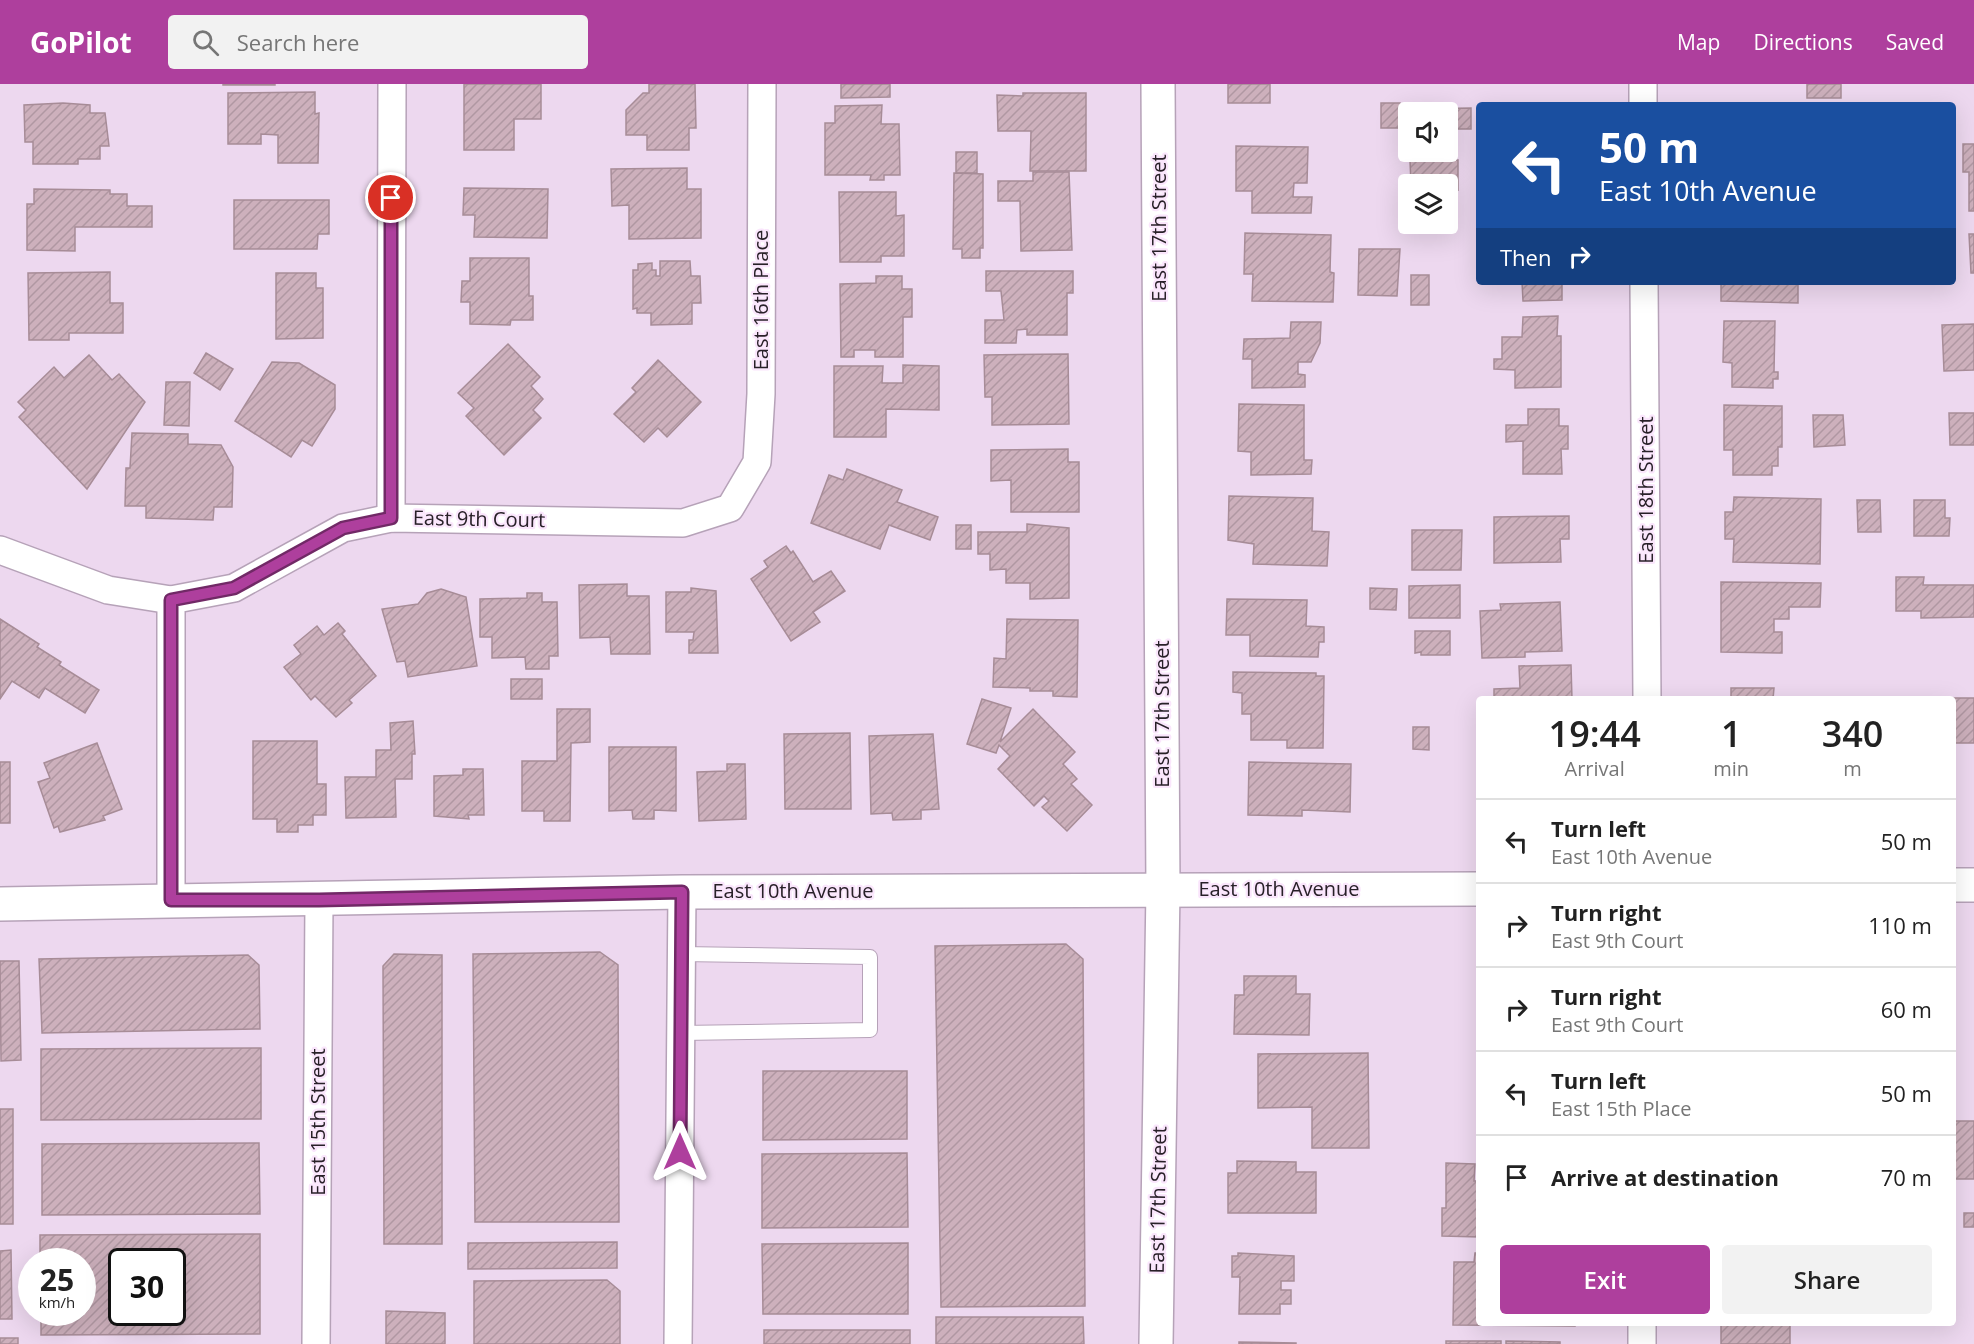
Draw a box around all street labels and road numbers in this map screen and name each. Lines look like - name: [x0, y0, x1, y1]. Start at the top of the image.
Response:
- street label: East 17th Street: [1145, 154, 1172, 302]
- street label: East 16th Place: [747, 230, 774, 370]
- street label: East 18th Street: [1632, 416, 1659, 564]
- street label: East 9th Court: [413, 504, 545, 533]
- street label: East 17th Street: [1148, 640, 1175, 788]
- street label: East 10th Avenue: [1198, 875, 1360, 902]
- street label: East 10th Avenue: [712, 877, 874, 904]
- street label: East 15th Street: [304, 1048, 331, 1196]
- street label: East 17th Street: [1143, 1126, 1172, 1274]

